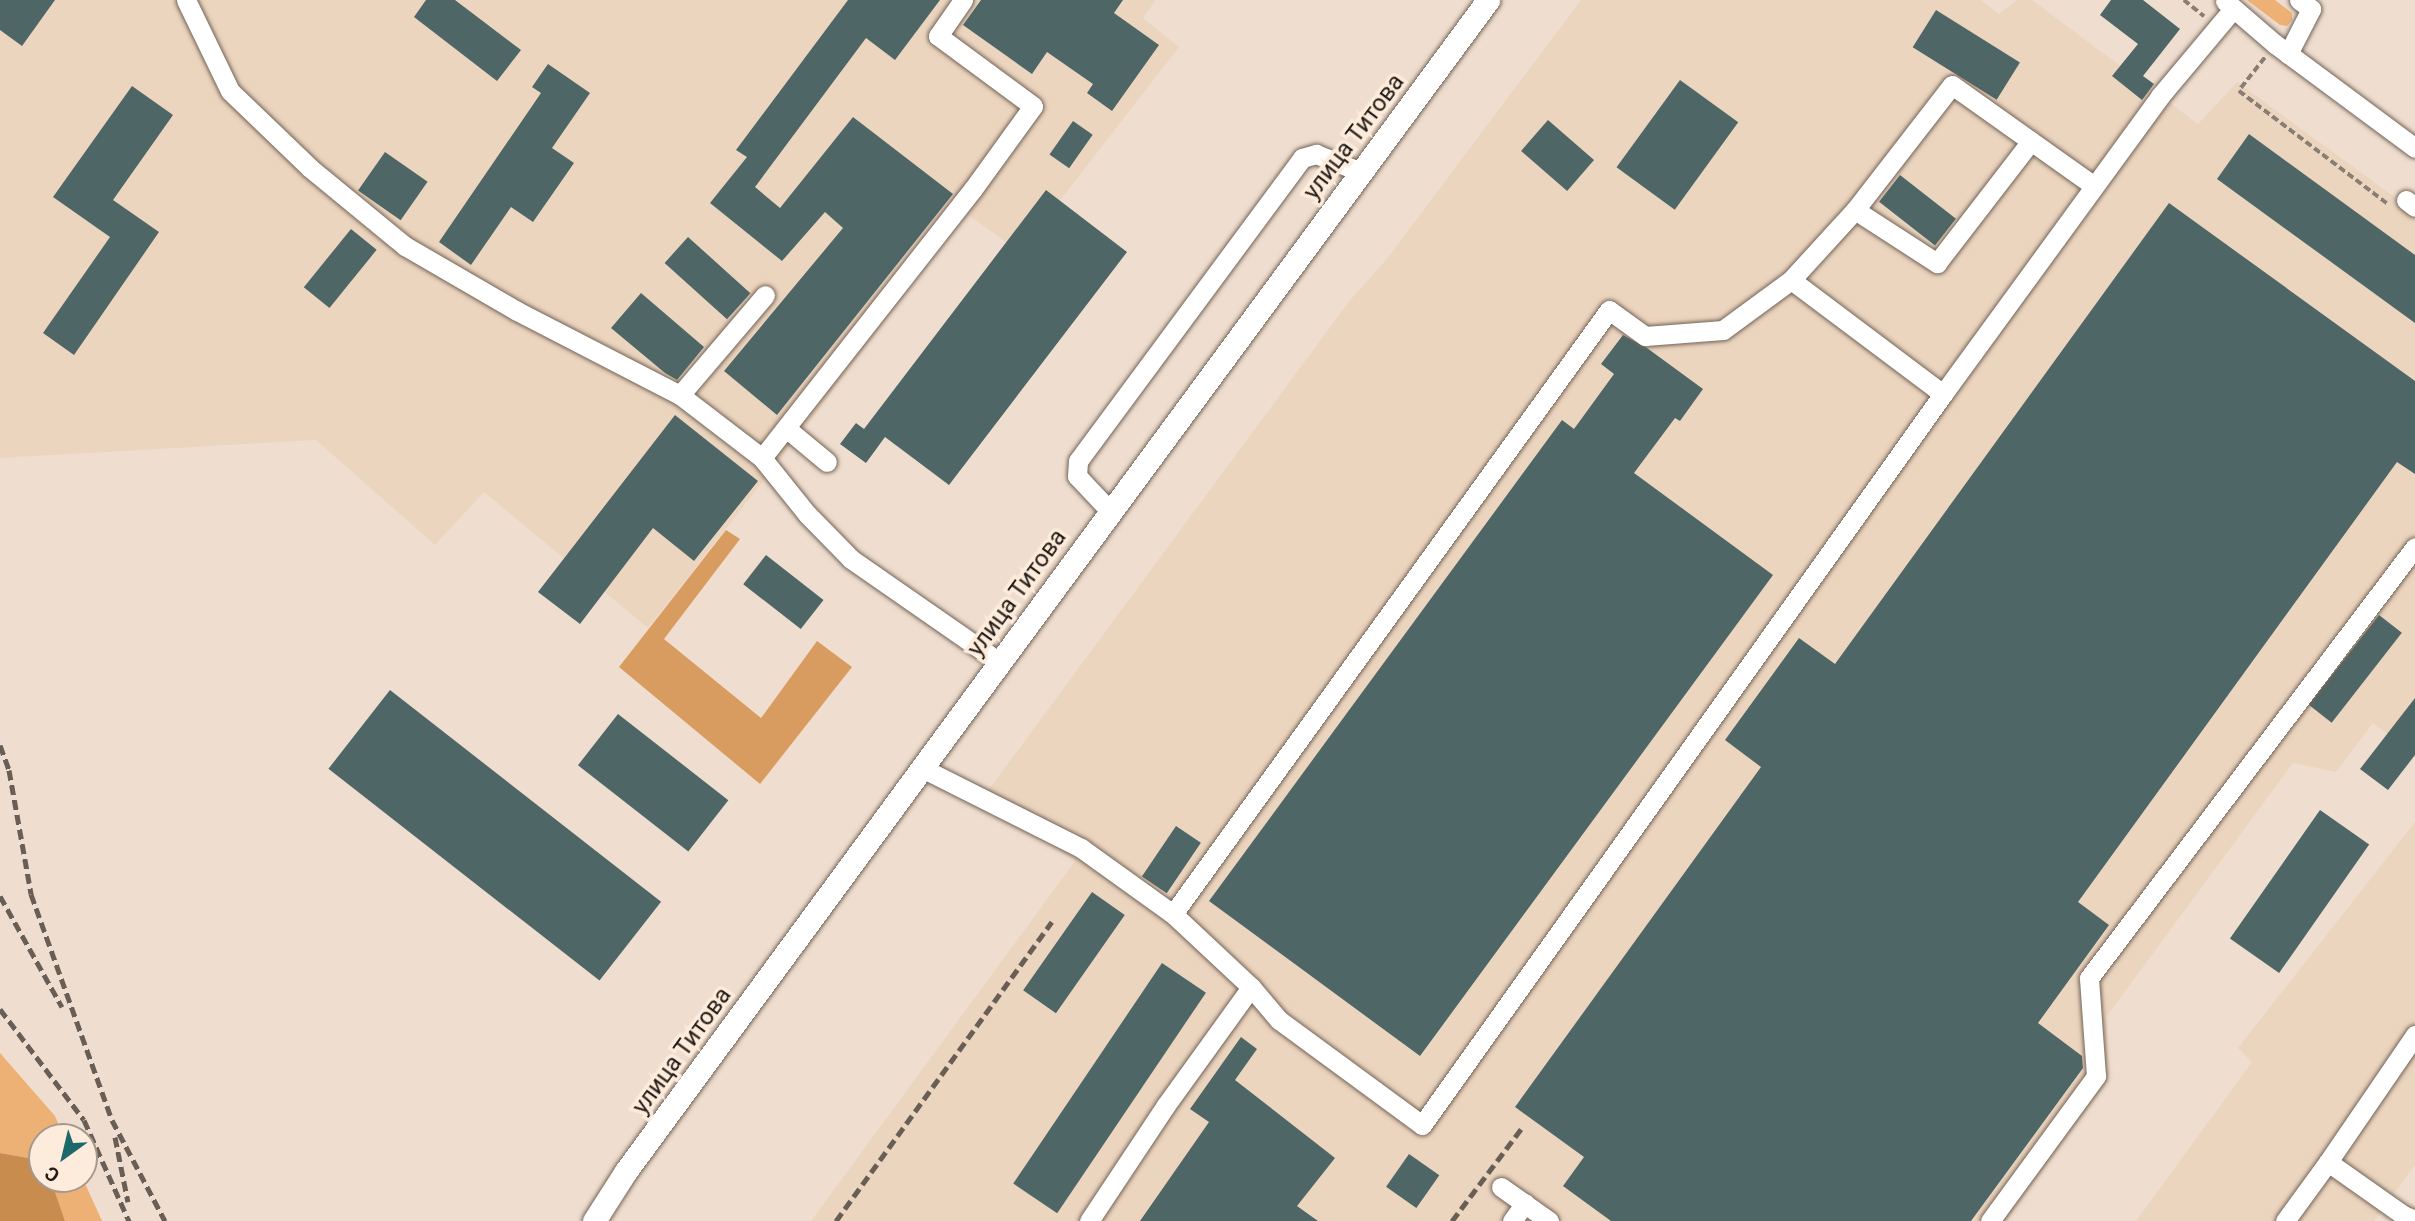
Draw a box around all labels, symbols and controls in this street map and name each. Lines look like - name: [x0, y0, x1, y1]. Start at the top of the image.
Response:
- street label: улица Титова: [1297, 68, 1411, 206]
- street label: улица Титова: [961, 524, 1073, 662]
- street label: улица Титова: [626, 982, 738, 1120]
- north arrow: [28, 1123, 98, 1193]
- text: С: [41, 1161, 64, 1187]

